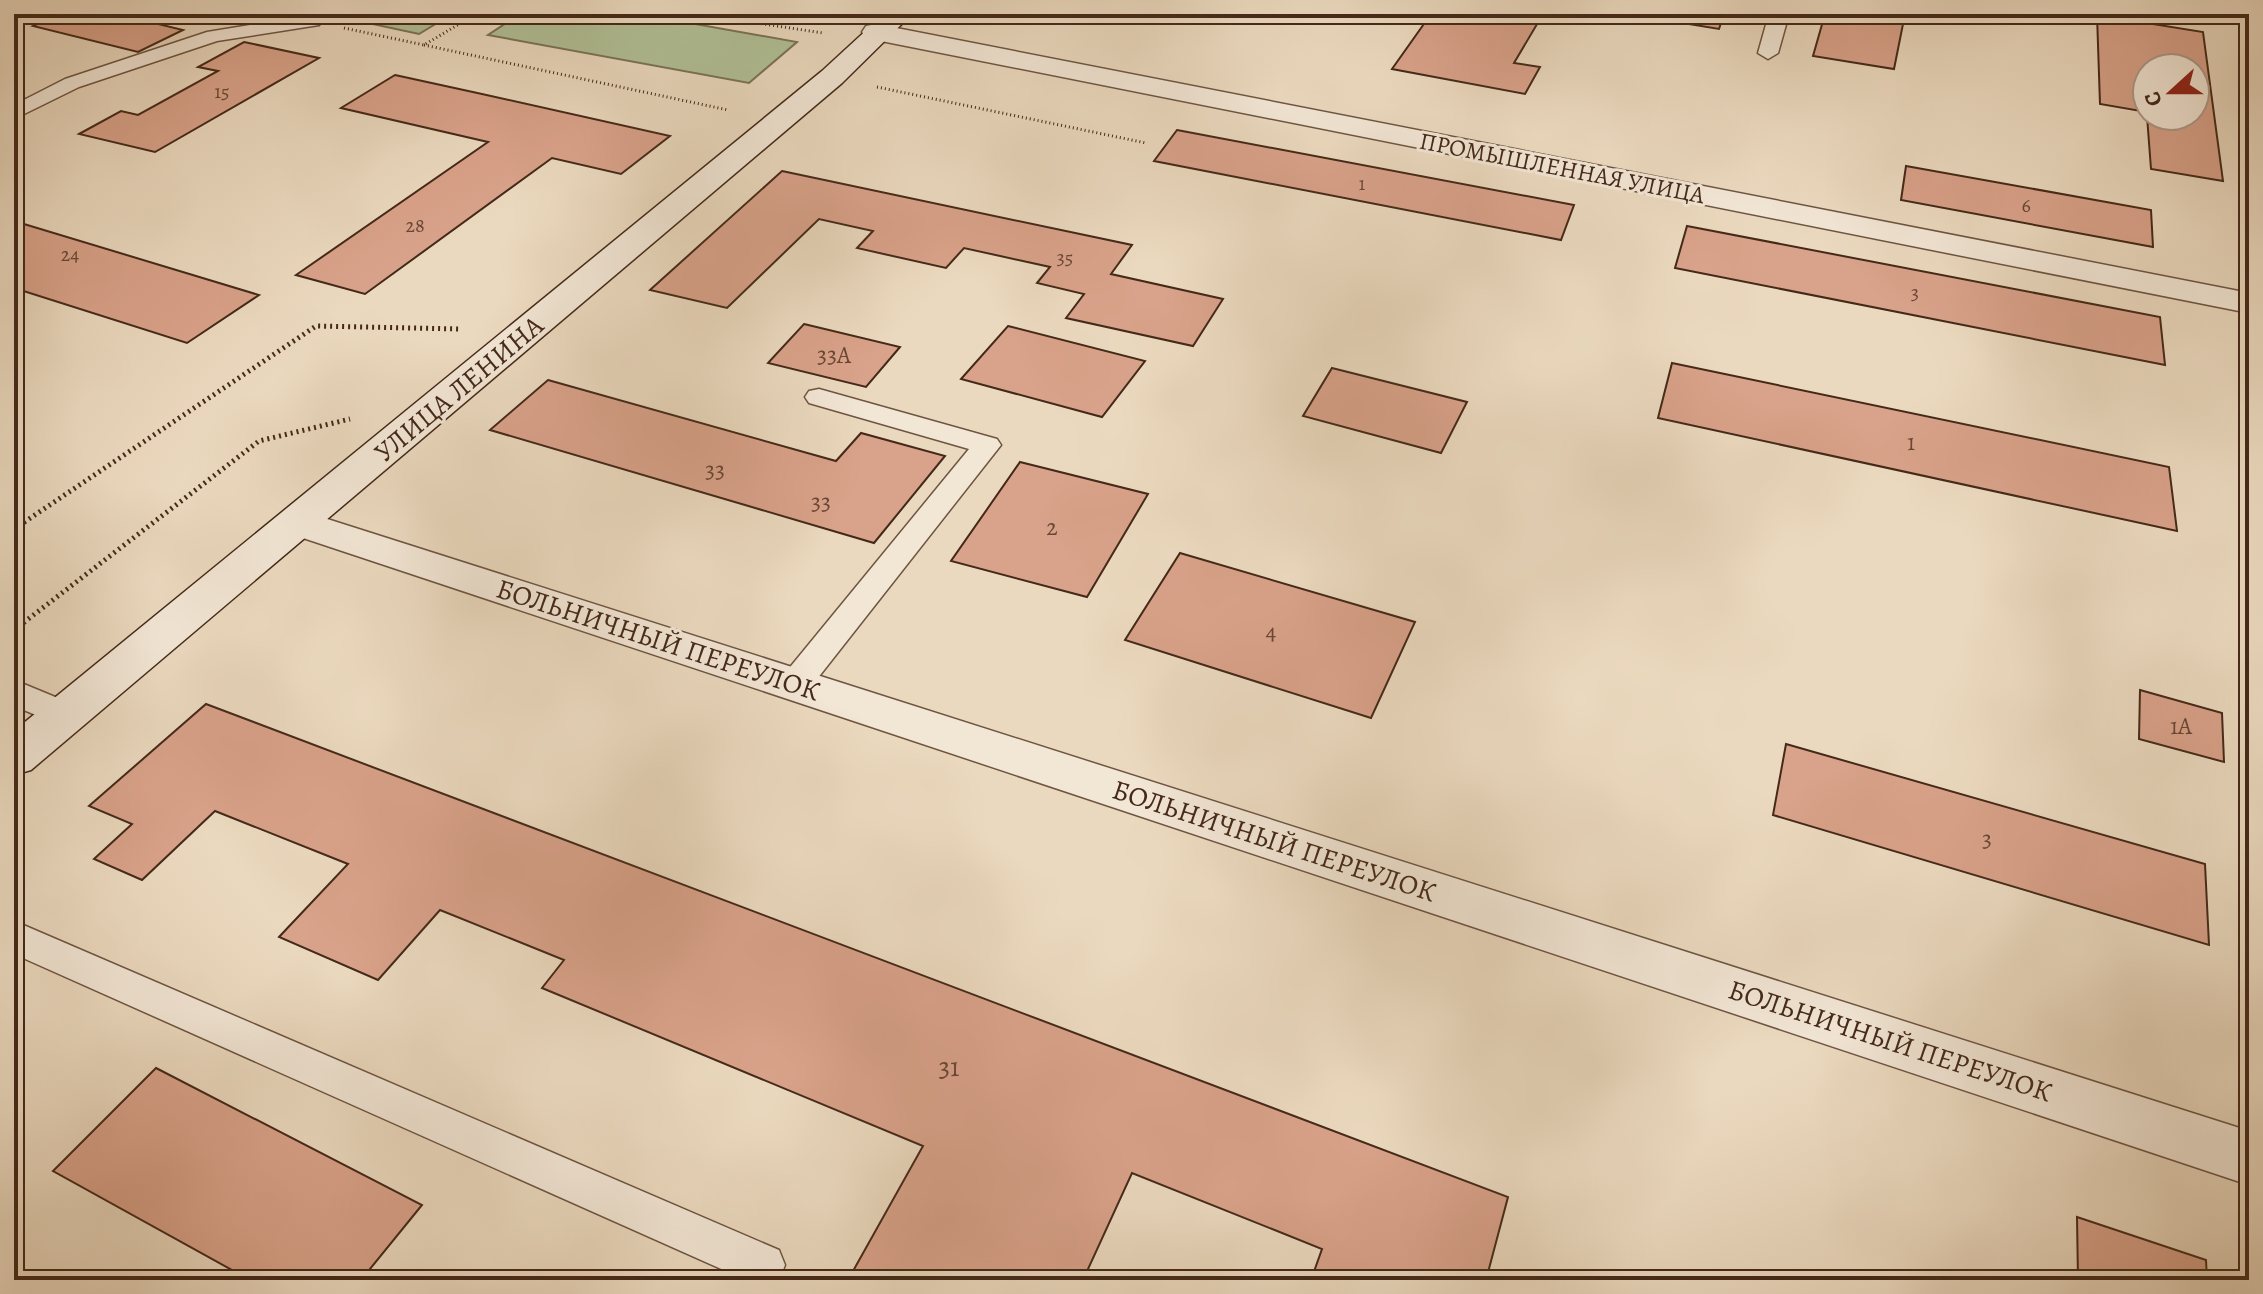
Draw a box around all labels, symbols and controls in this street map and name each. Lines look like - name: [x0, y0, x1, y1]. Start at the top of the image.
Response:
- north arrow: [2131, 52, 2211, 132]
- house number: 15: [214, 78, 230, 105]
- text: С: [2137, 87, 2170, 111]
- street label: ПРОМЫШЛЕННАЯ УЛИЦА: [1417, 125, 1708, 212]
- house number: 1: [1359, 170, 1366, 197]
- house number: 6: [2021, 192, 2031, 219]
- house number: 28: [405, 212, 425, 239]
- house number: 24: [61, 241, 79, 268]
- house number: 35: [1057, 244, 1073, 271]
- house number: 3: [1911, 279, 1919, 306]
- street label: УЛИЦА ЛЕНИНА: [366, 306, 552, 471]
- house number: 33А: [817, 339, 852, 371]
- house number: 1: [1907, 426, 1915, 458]
- house number: 33: [705, 454, 725, 486]
- house number: 33: [811, 486, 831, 518]
- house number: 2: [1046, 511, 1058, 543]
- street label: БОЛЬНИЧНЫЙ ПЕРЕУЛОК: [491, 570, 825, 710]
- house number: 4: [1266, 615, 1277, 647]
- house number: 1А: [2170, 710, 2193, 742]
- street label: БОЛЬНИЧНЫЙ ПЕРЕУЛОК: [1107, 771, 1441, 911]
- house number: 3: [1982, 823, 1992, 855]
- street label: БОЛЬНИЧНЫЙ ПЕРЕУЛОК: [1723, 971, 2057, 1111]
- house number: 31: [938, 1048, 960, 1086]

